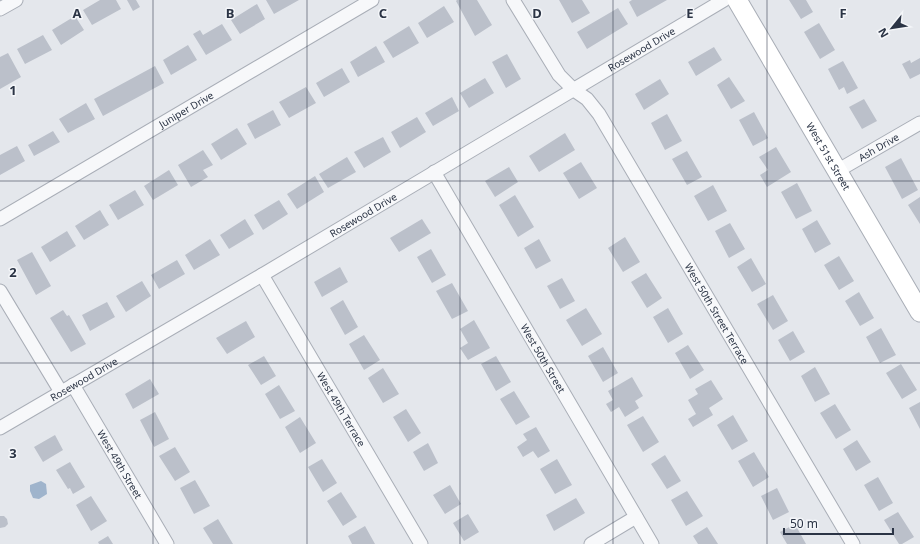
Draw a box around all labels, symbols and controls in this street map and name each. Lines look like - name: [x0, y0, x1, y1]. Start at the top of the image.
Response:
- text: A: [73, 4, 82, 22]
- text: B: [226, 4, 234, 22]
- text: C: [379, 4, 387, 22]
- text: D: [532, 4, 542, 22]
- text: E: [686, 4, 694, 22]
- text: F: [839, 4, 847, 22]
- north arrow: [872, 8, 912, 48]
- street label: Rosewood Drive: [605, 23, 678, 75]
- text: N: [874, 26, 892, 41]
- text: 1: [9, 81, 17, 99]
- street label: Juniper Drive: [155, 88, 216, 131]
- street label: West 51st Street: [803, 120, 854, 193]
- street label: Ash Drive: [856, 130, 902, 164]
- street label: Rosewood Drive: [327, 189, 400, 240]
- street label: West 50th Street Terrace: [682, 261, 752, 367]
- text: 2: [9, 263, 17, 281]
- street label: West 50th Street: [518, 321, 569, 396]
- street label: Rosewood Drive: [47, 354, 120, 404]
- street label: West 49th Terrace: [314, 369, 369, 449]
- street label: West 49th Street: [94, 427, 146, 501]
- text: 3: [9, 444, 17, 462]
- scale bar: [784, 510, 893, 536]
- text: 50 m: [790, 515, 818, 532]

